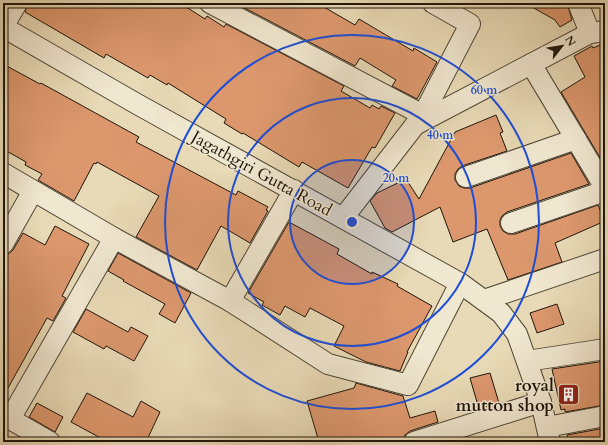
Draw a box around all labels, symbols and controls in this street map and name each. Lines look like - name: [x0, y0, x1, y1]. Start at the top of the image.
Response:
- north arrow: [542, 26, 582, 66]
- text: N: [561, 33, 579, 49]
- text: 60 m: [471, 82, 498, 98]
- street label: Jagathgiri Gutta Road: [185, 124, 336, 222]
- text: 40 m: [427, 127, 454, 143]
- text: 20 m: [383, 170, 410, 186]
- centre of rings: [345, 215, 359, 229]
- place label: royal mutton shop: [456, 374, 554, 417]
- building icon: royal mutton shop: [556, 382, 582, 408]

